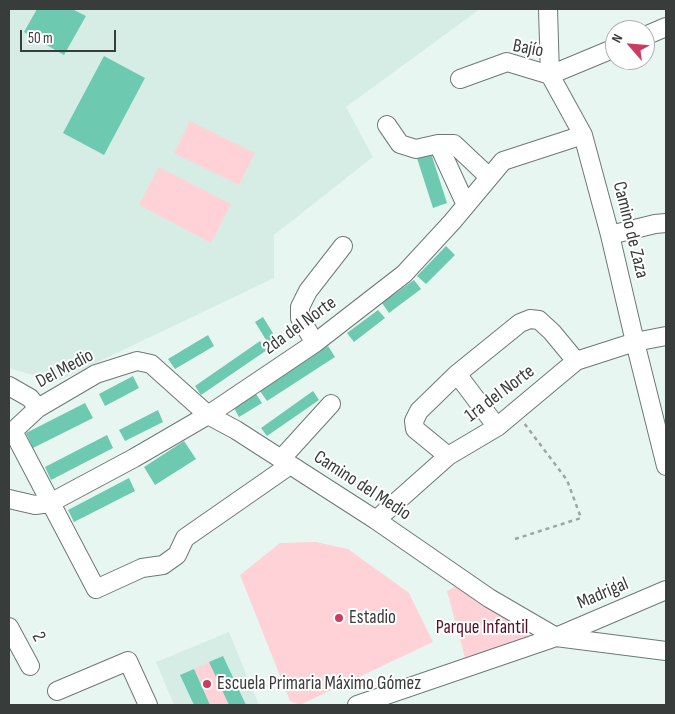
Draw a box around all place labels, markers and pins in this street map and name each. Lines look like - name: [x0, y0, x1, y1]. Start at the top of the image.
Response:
- place label: Estadio: [349, 607, 396, 629]
- marker: Estadio: [333, 612, 345, 624]
- place label: Escuela Primaria Máximo Gómez: [217, 673, 421, 695]
- marker: Escuela Primaria Máximo Gómez: [201, 678, 213, 690]

